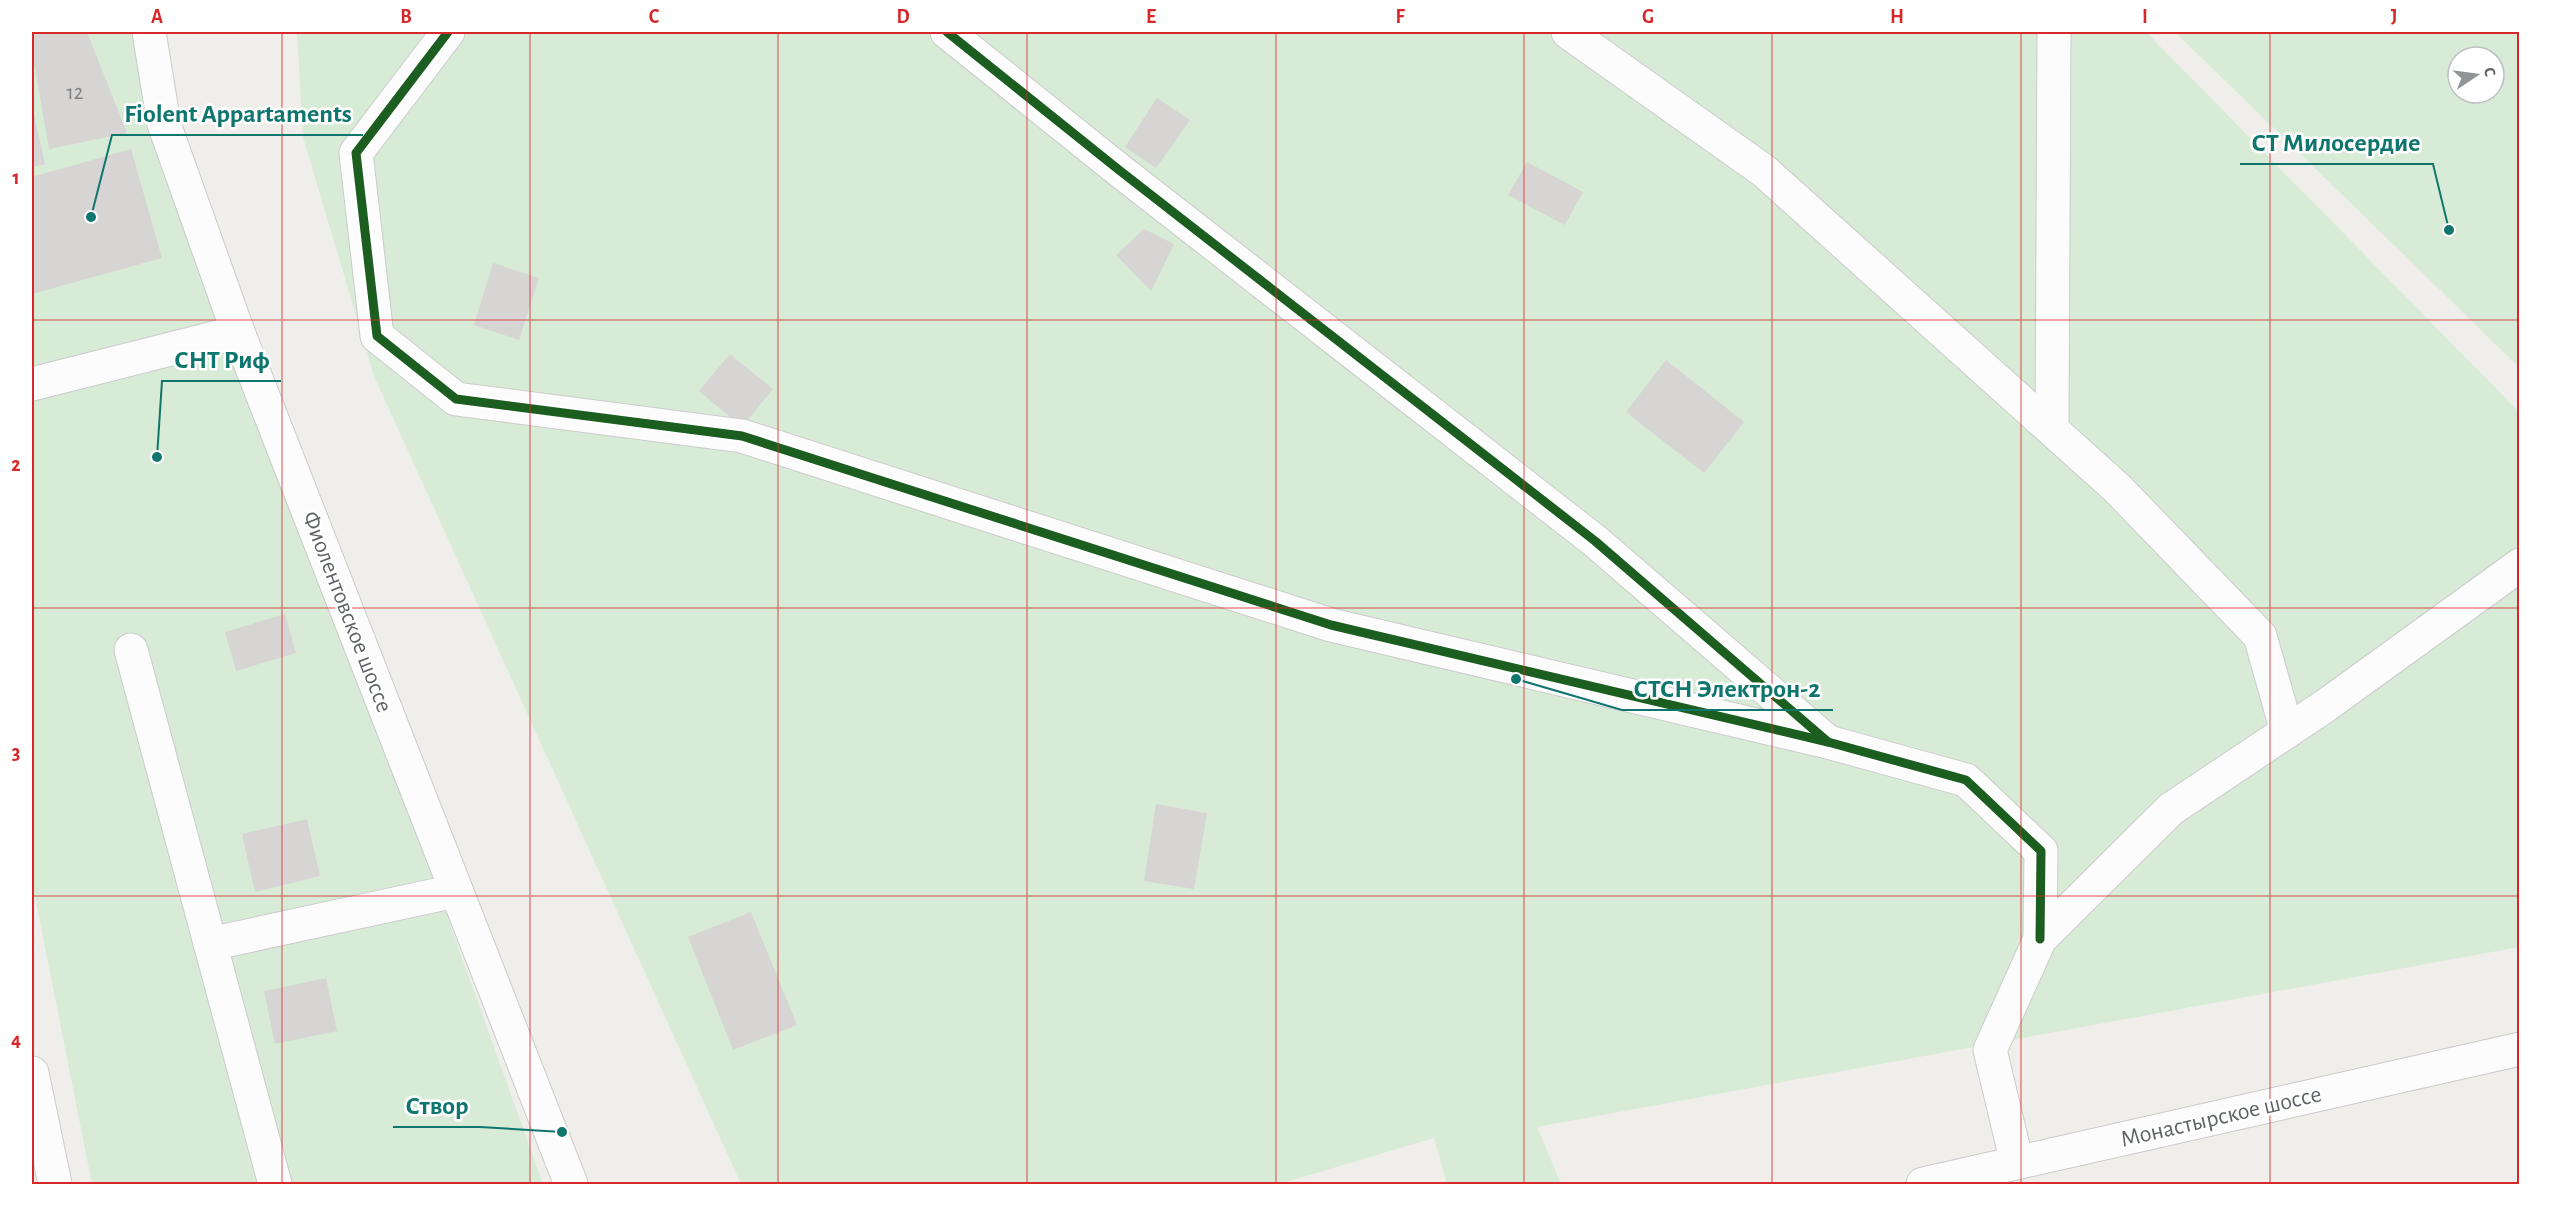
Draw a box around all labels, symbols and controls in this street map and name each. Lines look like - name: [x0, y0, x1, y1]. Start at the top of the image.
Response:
- text: A: [151, 7, 163, 27]
- text: B: [400, 7, 412, 27]
- text: C: [649, 7, 660, 27]
- text: D: [896, 7, 910, 27]
- text: E: [1146, 7, 1156, 27]
- text: F: [1395, 7, 1405, 27]
- text: G: [1642, 7, 1654, 27]
- text: H: [1890, 7, 1904, 27]
- text: I: [2142, 7, 2148, 27]
- text: J: [2391, 7, 2397, 27]
- north arrow: [2446, 45, 2506, 105]
- text: С: [2481, 66, 2498, 78]
- house number: 12: [67, 82, 83, 103]
- callout: Fiolent Appartaments: [112, 91, 363, 135]
- text: Fiolent Appartaments: [124, 101, 352, 127]
- callout: СТ Милосердие: [2240, 120, 2433, 164]
- text: СТ Милосердие: [2252, 130, 2420, 156]
- text: 1: [12, 168, 20, 188]
- callout: СНТ Риф: [162, 337, 281, 381]
- text: СНТ Риф: [174, 347, 270, 373]
- text: 2: [11, 455, 21, 475]
- street label: Фиолентовское шоссе: [298, 508, 396, 716]
- callout: СТСН Электрон-2: [1622, 666, 1833, 710]
- text: СТСН Электрон-2: [1634, 676, 1820, 702]
- text: 3: [12, 743, 20, 763]
- text: 4: [11, 1030, 21, 1050]
- street label: Монастырское шоссе: [2118, 1082, 2324, 1152]
- callout: Створ: [393, 1083, 480, 1127]
- text: Створ: [405, 1093, 469, 1119]

